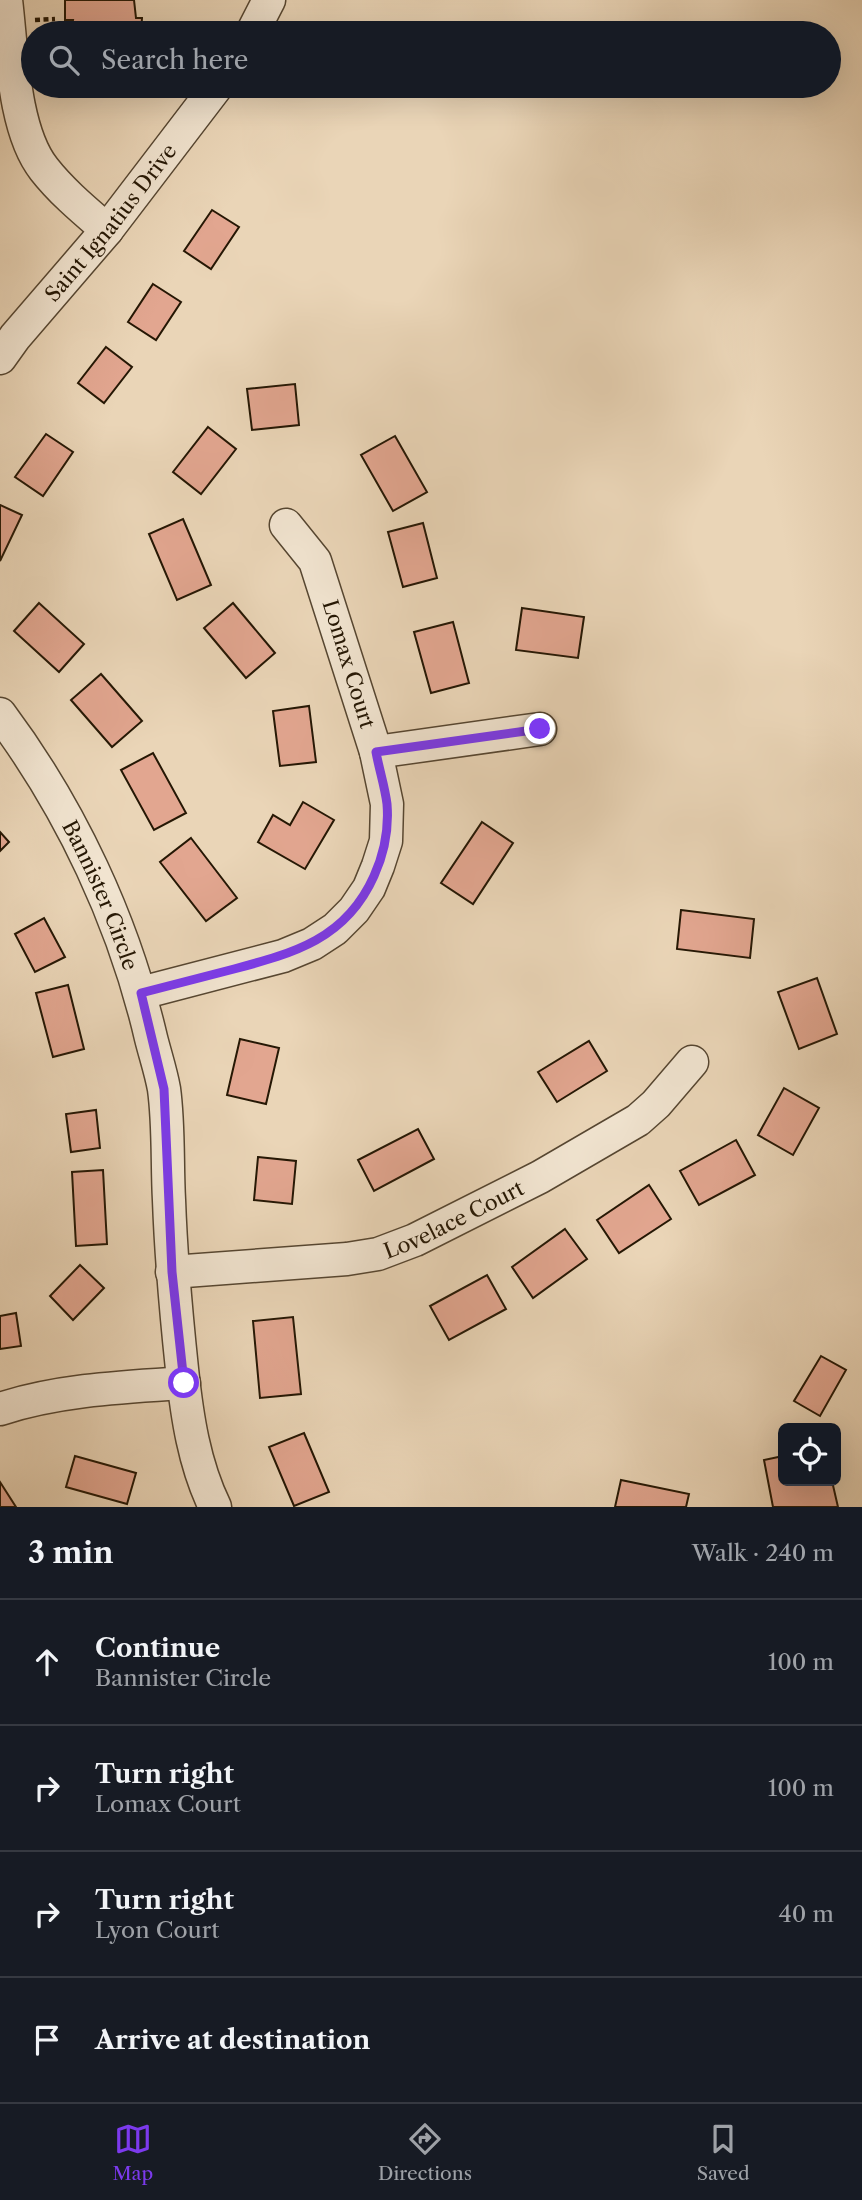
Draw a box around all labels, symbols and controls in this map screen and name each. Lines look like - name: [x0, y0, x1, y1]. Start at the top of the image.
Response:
- search box: [21, 21, 841, 98]
- icon: search: [45, 41, 83, 79]
- text: Search here: [101, 44, 248, 76]
- street label: Saint Ignatius Drive: [39, 138, 181, 306]
- street label: Lomax Court: [318, 597, 381, 732]
- route end: [524, 713, 555, 744]
- street label: Bannister Circle: [57, 816, 144, 973]
- street label: Lovelace Court: [380, 1175, 528, 1263]
- route start: [168, 1367, 199, 1398]
- map controls: [778, 1423, 841, 1486]
- button: locate: [778, 1423, 841, 1486]
- text: 3 min: [28, 1534, 114, 1571]
- text: Walk · 240 m: [692, 1539, 834, 1567]
- text: Continue: [95, 1632, 220, 1664]
- icon: ahead: [28, 1643, 66, 1681]
- text: 100 m: [768, 1648, 834, 1676]
- text: Bannister Circle: [95, 1664, 271, 1692]
- text: Turn right: [95, 1758, 234, 1790]
- icon: right: [28, 1769, 66, 1807]
- text: 100 m: [768, 1774, 834, 1802]
- text: Lomax Court: [95, 1790, 241, 1818]
- text: Turn right: [95, 1884, 234, 1916]
- icon: right: [28, 1895, 66, 1933]
- text: 40 m: [779, 1900, 834, 1928]
- text: Lyon Court: [95, 1916, 220, 1944]
- icon: arrive: [28, 2021, 66, 2059]
- text: Arrive at destination: [95, 2024, 370, 2056]
- tab: Map: [112, 2120, 153, 2185]
- tab: Directions: [378, 2120, 472, 2185]
- tab: Saved: [697, 2120, 750, 2185]

